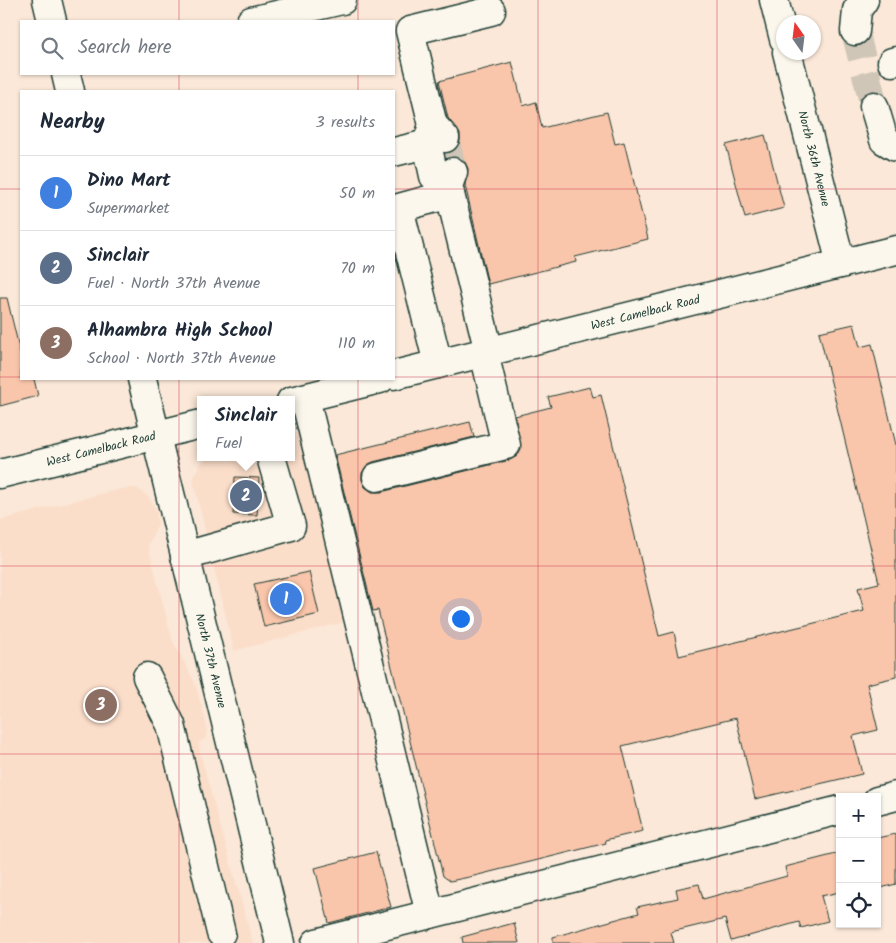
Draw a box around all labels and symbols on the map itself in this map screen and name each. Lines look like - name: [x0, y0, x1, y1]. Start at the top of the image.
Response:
- north arrow: [776, 15, 821, 60]
- street label: North 36th Avenue: [792, 109, 835, 209]
- street label: West Camelback Road: [589, 290, 703, 336]
- street label: West Camelback Road: [44, 426, 159, 472]
- pin: 2: [230, 477, 262, 515]
- pin: 1: [270, 580, 302, 618]
- your location: [448, 606, 474, 632]
- street label: North 37th Avenue: [190, 611, 231, 711]
- pin: 3: [85, 686, 117, 724]

